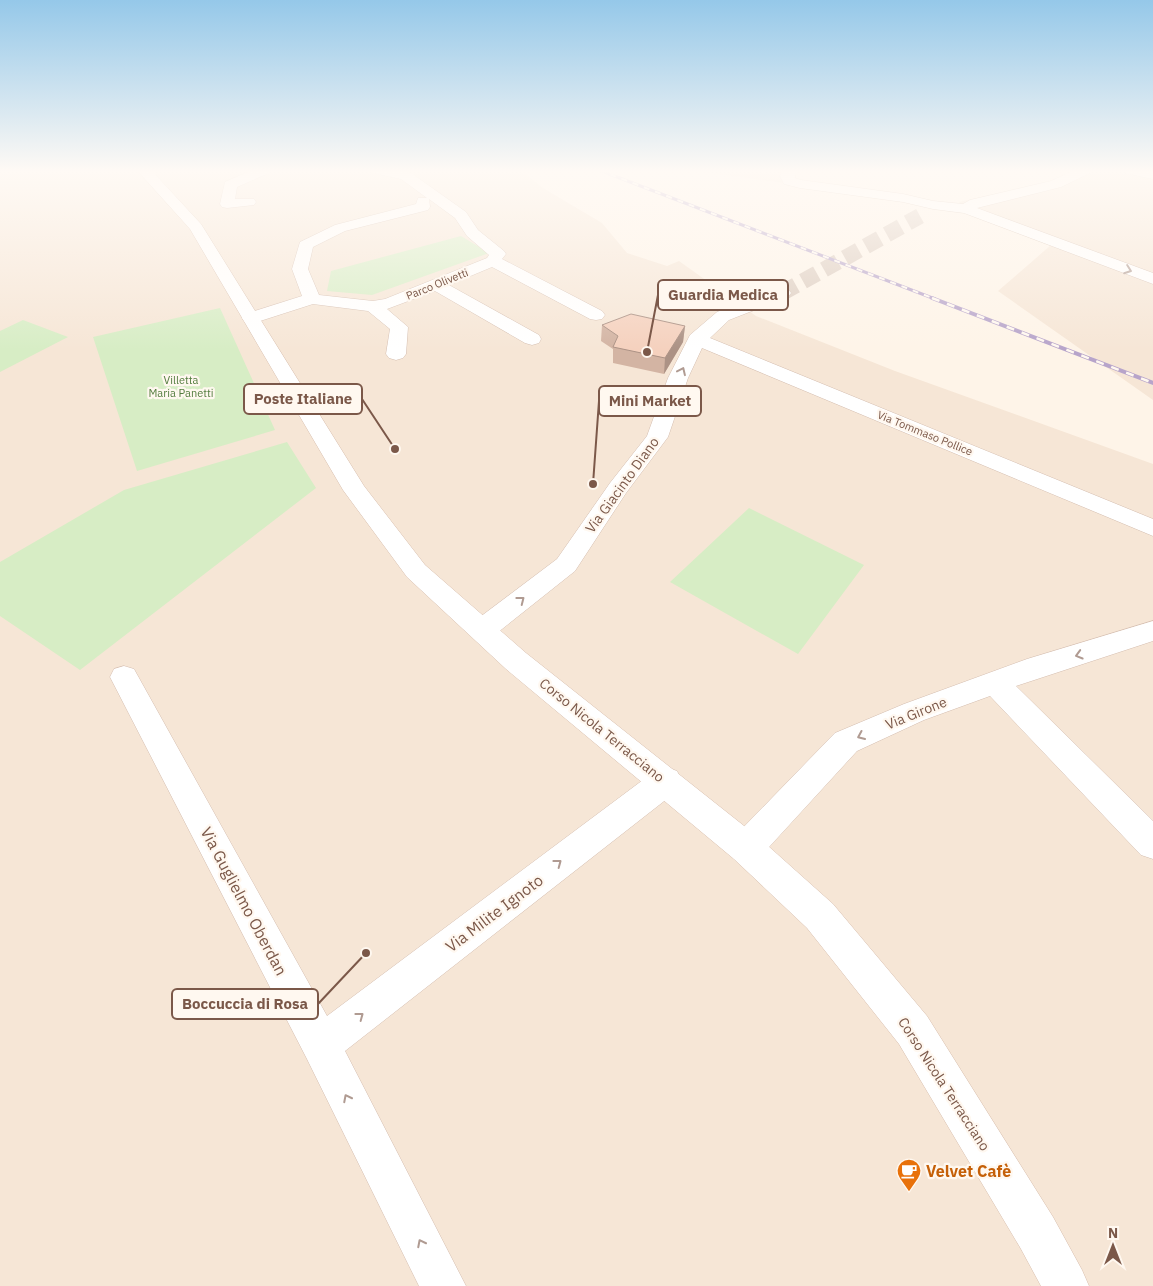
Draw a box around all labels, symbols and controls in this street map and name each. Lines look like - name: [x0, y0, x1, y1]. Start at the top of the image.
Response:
- one-way arrow: [1124, 264, 1132, 274]
- street label: Parco Olivetti: [404, 265, 470, 303]
- callout: Guardia Medica: [658, 280, 788, 310]
- text: Guardia Medica: [668, 285, 779, 304]
- one-way arrow: [675, 367, 686, 376]
- park label: Villetta Maria Panetti: [148, 373, 214, 400]
- callout: Poste Italiane: [244, 384, 362, 414]
- callout: Mini Market: [599, 386, 701, 416]
- text: Poste Italiane: [254, 389, 352, 408]
- text: Mini Market: [609, 391, 692, 410]
- street label: Via Tommaso Pollice: [875, 407, 975, 459]
- street label: Via Giacinto Diano: [581, 433, 663, 536]
- one-way arrow: [515, 597, 524, 606]
- one-way arrow: [1075, 649, 1083, 659]
- street label: Corso Nicola Terracciano: [536, 674, 668, 786]
- street label: Via Girone: [883, 692, 950, 733]
- one-way arrow: [857, 729, 866, 740]
- street label: Via Guglielmo Oberdan: [196, 823, 292, 979]
- one-way arrow: [552, 861, 561, 869]
- street label: Via Milite Ignoto: [441, 870, 547, 956]
- callout: Boccuccia di Rosa: [172, 989, 318, 1019]
- text: Boccuccia di Rosa: [182, 994, 308, 1013]
- one-way arrow: [354, 1013, 363, 1021]
- street label: Corso Nicola Terracciano: [894, 1014, 994, 1154]
- one-way arrow: [343, 1094, 353, 1103]
- cafe icon: Velvet Cafè: [896, 1158, 922, 1192]
- place label: Velvet Cafè: [926, 1161, 1011, 1181]
- north arrow: [1088, 1221, 1138, 1271]
- text: N: [1108, 1224, 1118, 1242]
- one-way arrow: [417, 1239, 427, 1248]

